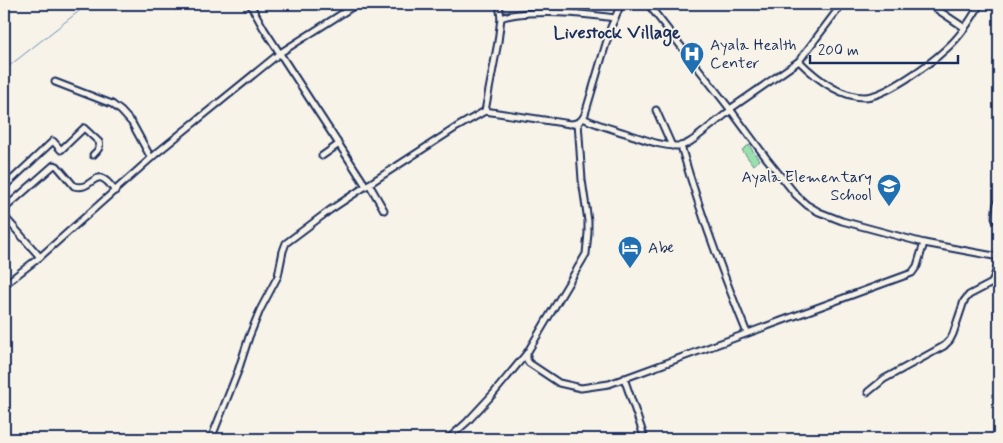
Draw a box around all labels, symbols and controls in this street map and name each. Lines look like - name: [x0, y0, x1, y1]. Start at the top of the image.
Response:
- district label: Livestock Village: [554, 21, 681, 47]
- scale bar: [810, 32, 958, 64]
- place label: Ayala Health Center: [710, 35, 797, 74]
- hospital icon: Ayala Health Center: [679, 41, 705, 75]
- text: 200 m: [818, 41, 859, 61]
- place label: Ayala Elementary School: [742, 167, 872, 206]
- school or university icon: Ayala Elementary School: [876, 173, 902, 207]
- hotel icon: Abe: [617, 235, 643, 269]
- place label: Abe: [648, 238, 674, 259]

